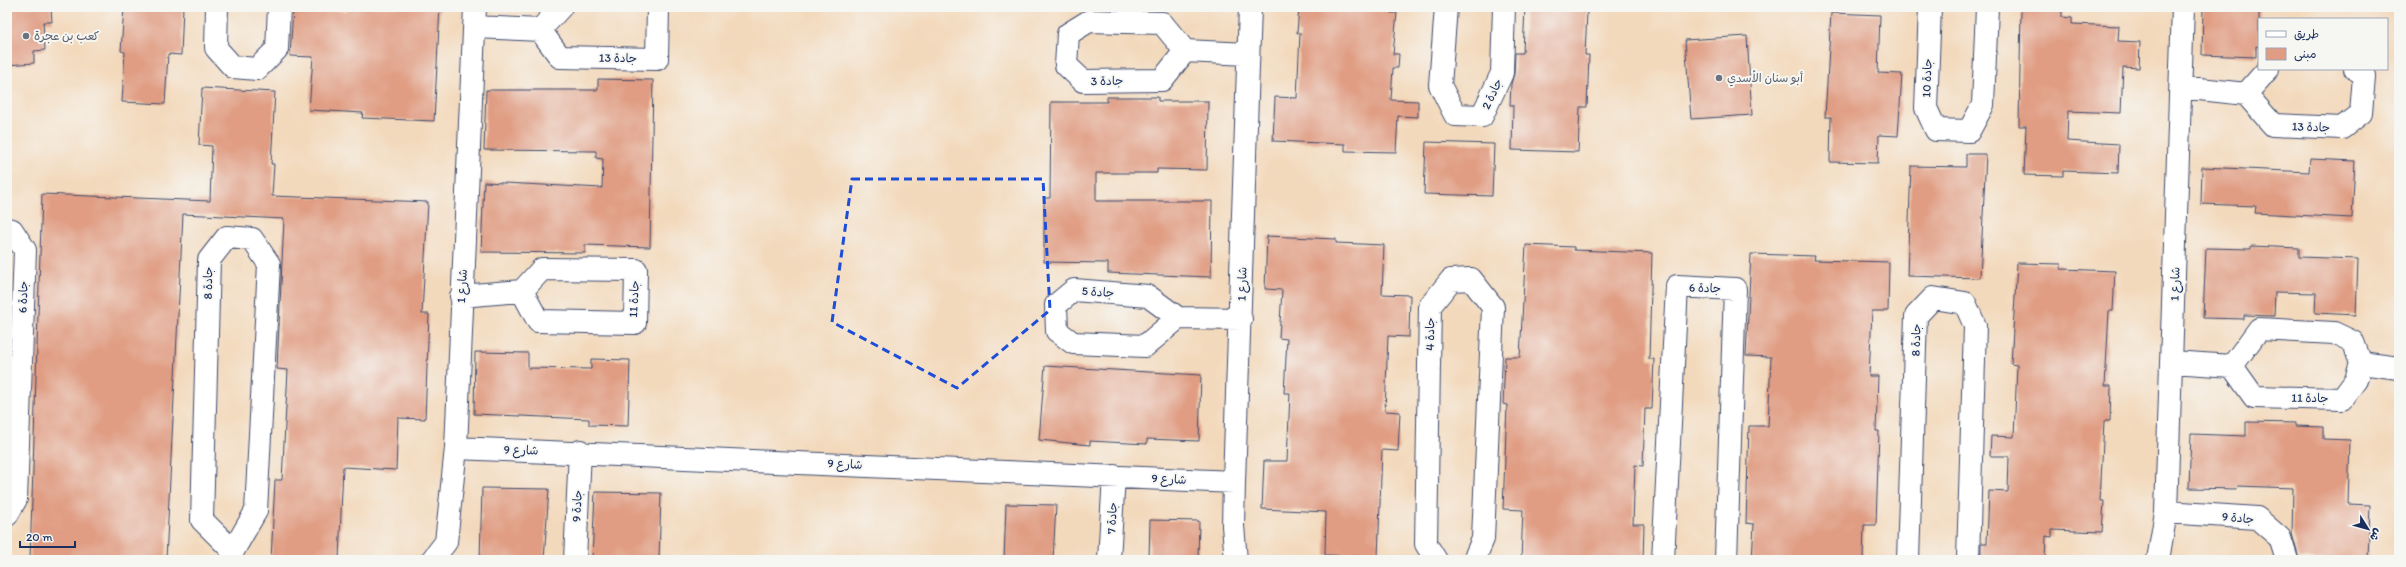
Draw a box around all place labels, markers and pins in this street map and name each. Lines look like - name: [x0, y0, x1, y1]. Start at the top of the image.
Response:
- place label: كعب بن عجرة: [34, 29, 99, 44]
- marker: كعب بن عجرة: [21, 31, 31, 41]
- place label: أبو سنان الأسدي: [1727, 70, 1803, 87]
- marker: أبو سنان الأسدي: [1714, 73, 1724, 83]

